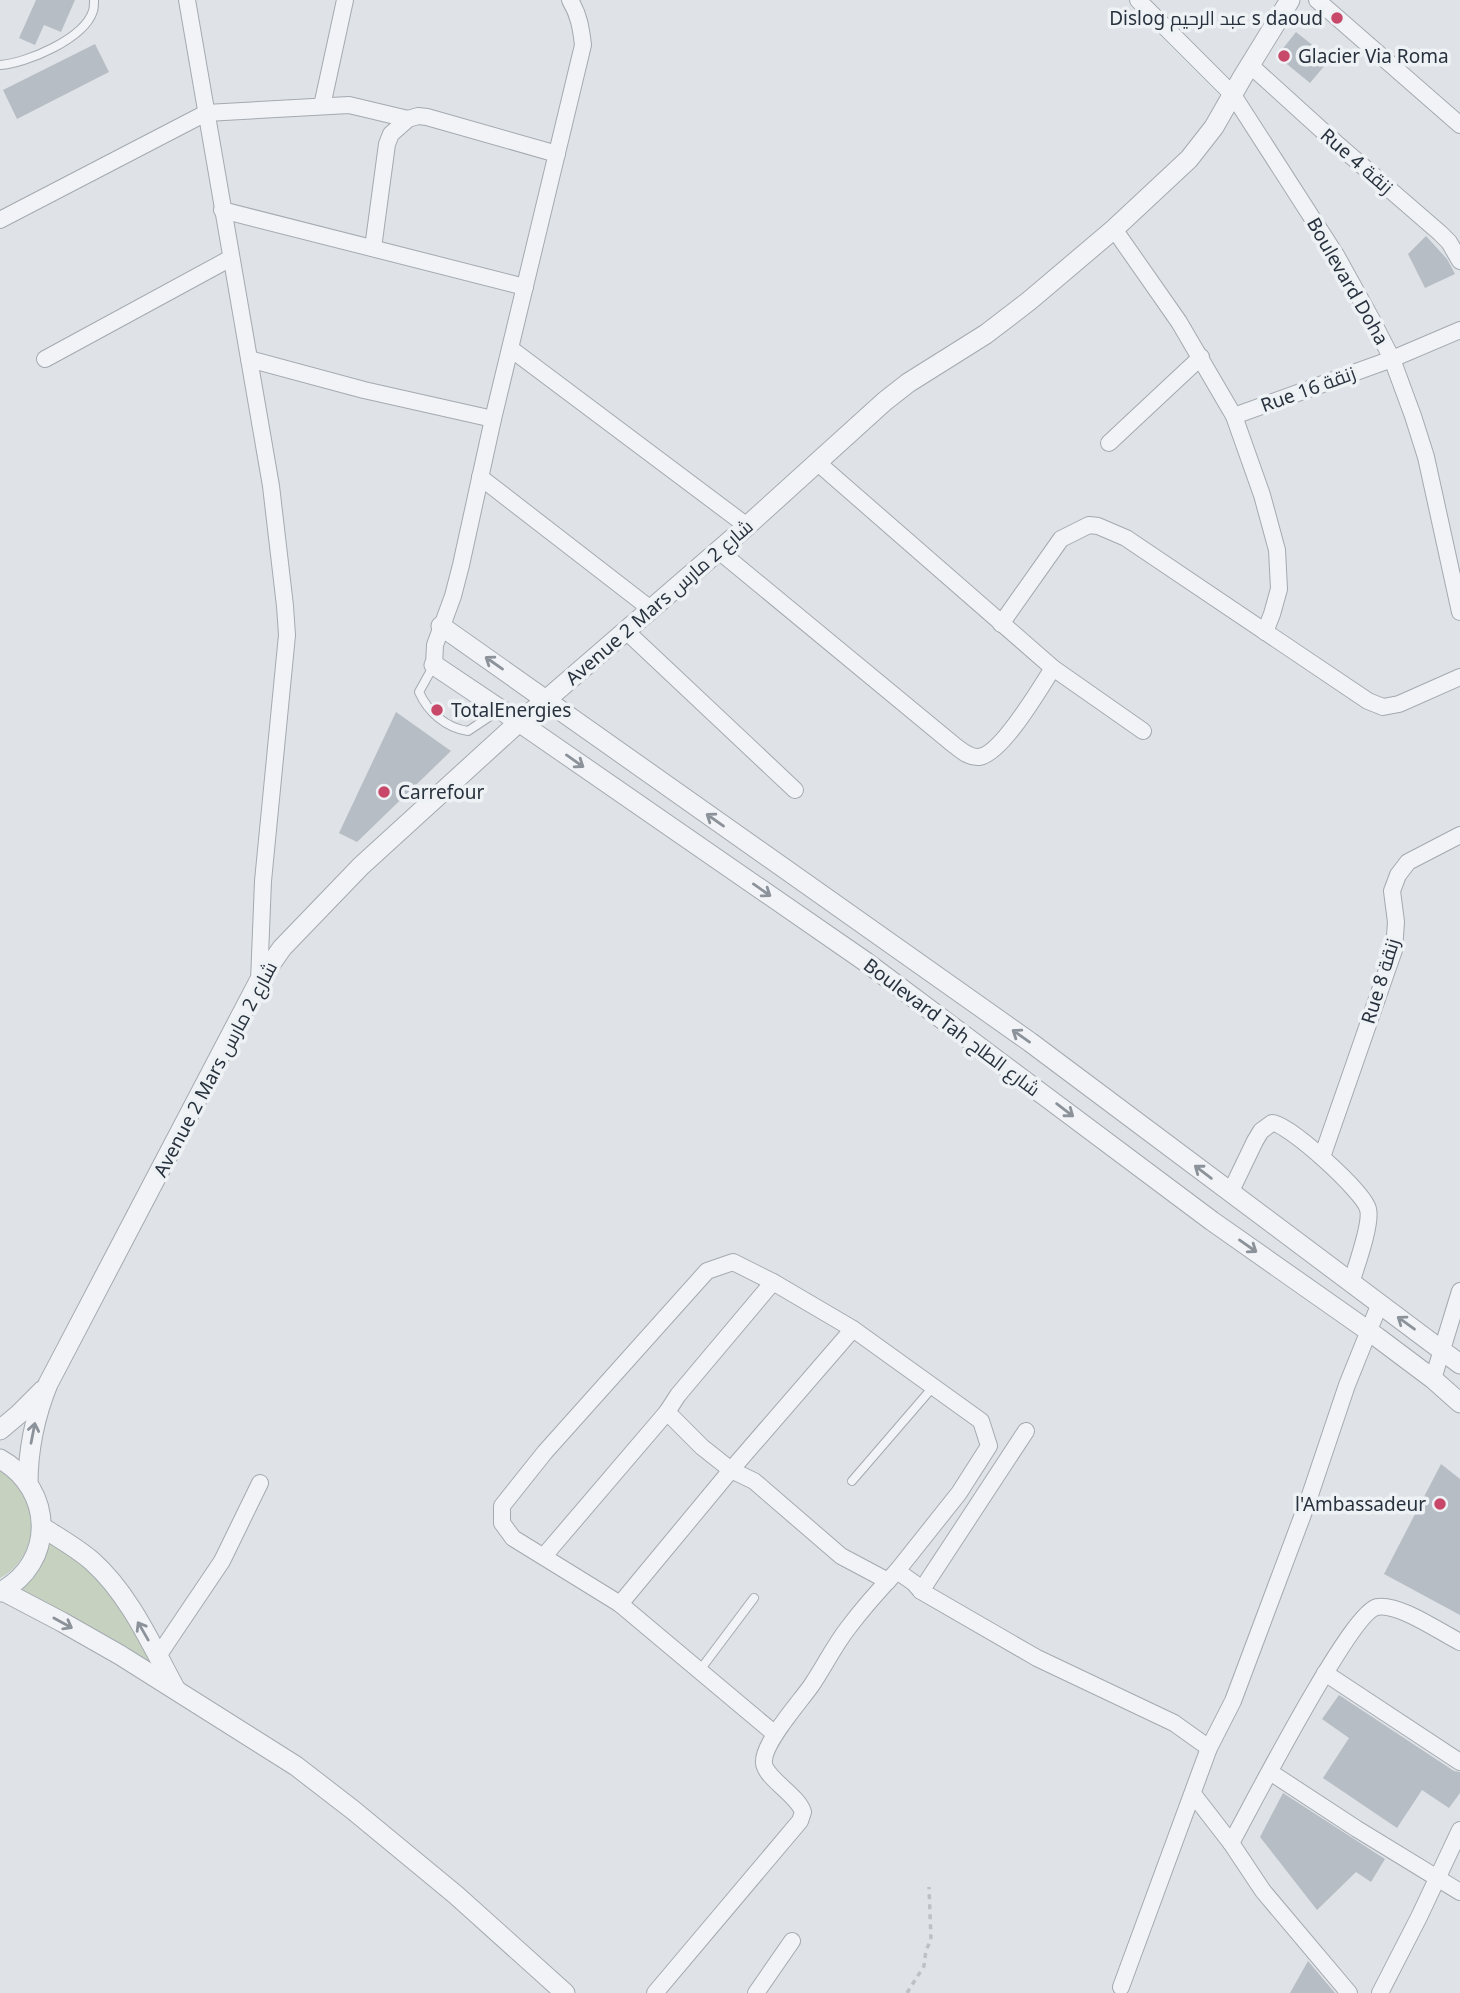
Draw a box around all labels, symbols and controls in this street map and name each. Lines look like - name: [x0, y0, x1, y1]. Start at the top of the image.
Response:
- place label: Dislog عبد الرحيم s daoud: [1109, 5, 1323, 32]
- marker: Dislog عبد الرحيم s daoud: [1329, 10, 1345, 26]
- place label: Glacier Via Roma: [1298, 43, 1449, 69]
- marker: Glacier Via Roma: [1276, 48, 1292, 64]
- street label: Rue 4 زنقة: [1315, 122, 1399, 200]
- street label: Boulevard Doha: [1301, 213, 1395, 349]
- street label: Rue 16 زنقة: [1257, 360, 1359, 418]
- street label: Avenue 2 Mars شارع 2 مارس: [560, 513, 759, 691]
- one-way arrow: [485, 656, 504, 670]
- place label: TotalEnergies: [451, 697, 571, 723]
- marker: TotalEnergies: [429, 702, 445, 718]
- one-way arrow: [565, 753, 584, 768]
- place label: Carrefour: [398, 779, 484, 805]
- marker: Carrefour: [376, 784, 392, 800]
- one-way arrow: [706, 813, 725, 827]
- one-way arrow: [752, 883, 771, 897]
- street label: Rue 8 زنقة: [1355, 935, 1405, 1027]
- street label: Boulevard Tah شارع الطاح: [858, 952, 1046, 1103]
- street label: Avenue 2 Mars شارع 2 مارس: [147, 957, 284, 1182]
- one-way arrow: [1012, 1029, 1031, 1043]
- one-way arrow: [1055, 1103, 1074, 1118]
- one-way arrow: [1195, 1165, 1213, 1180]
- one-way arrow: [1238, 1239, 1257, 1253]
- one-way arrow: [1397, 1315, 1416, 1330]
- one-way arrow: [26, 1422, 40, 1445]
- place label: l'Ambassadeur: [1295, 1491, 1426, 1517]
- marker: l'Ambassadeur: [1432, 1496, 1448, 1512]
- one-way arrow: [53, 1616, 73, 1630]
- one-way arrow: [136, 1621, 149, 1642]

